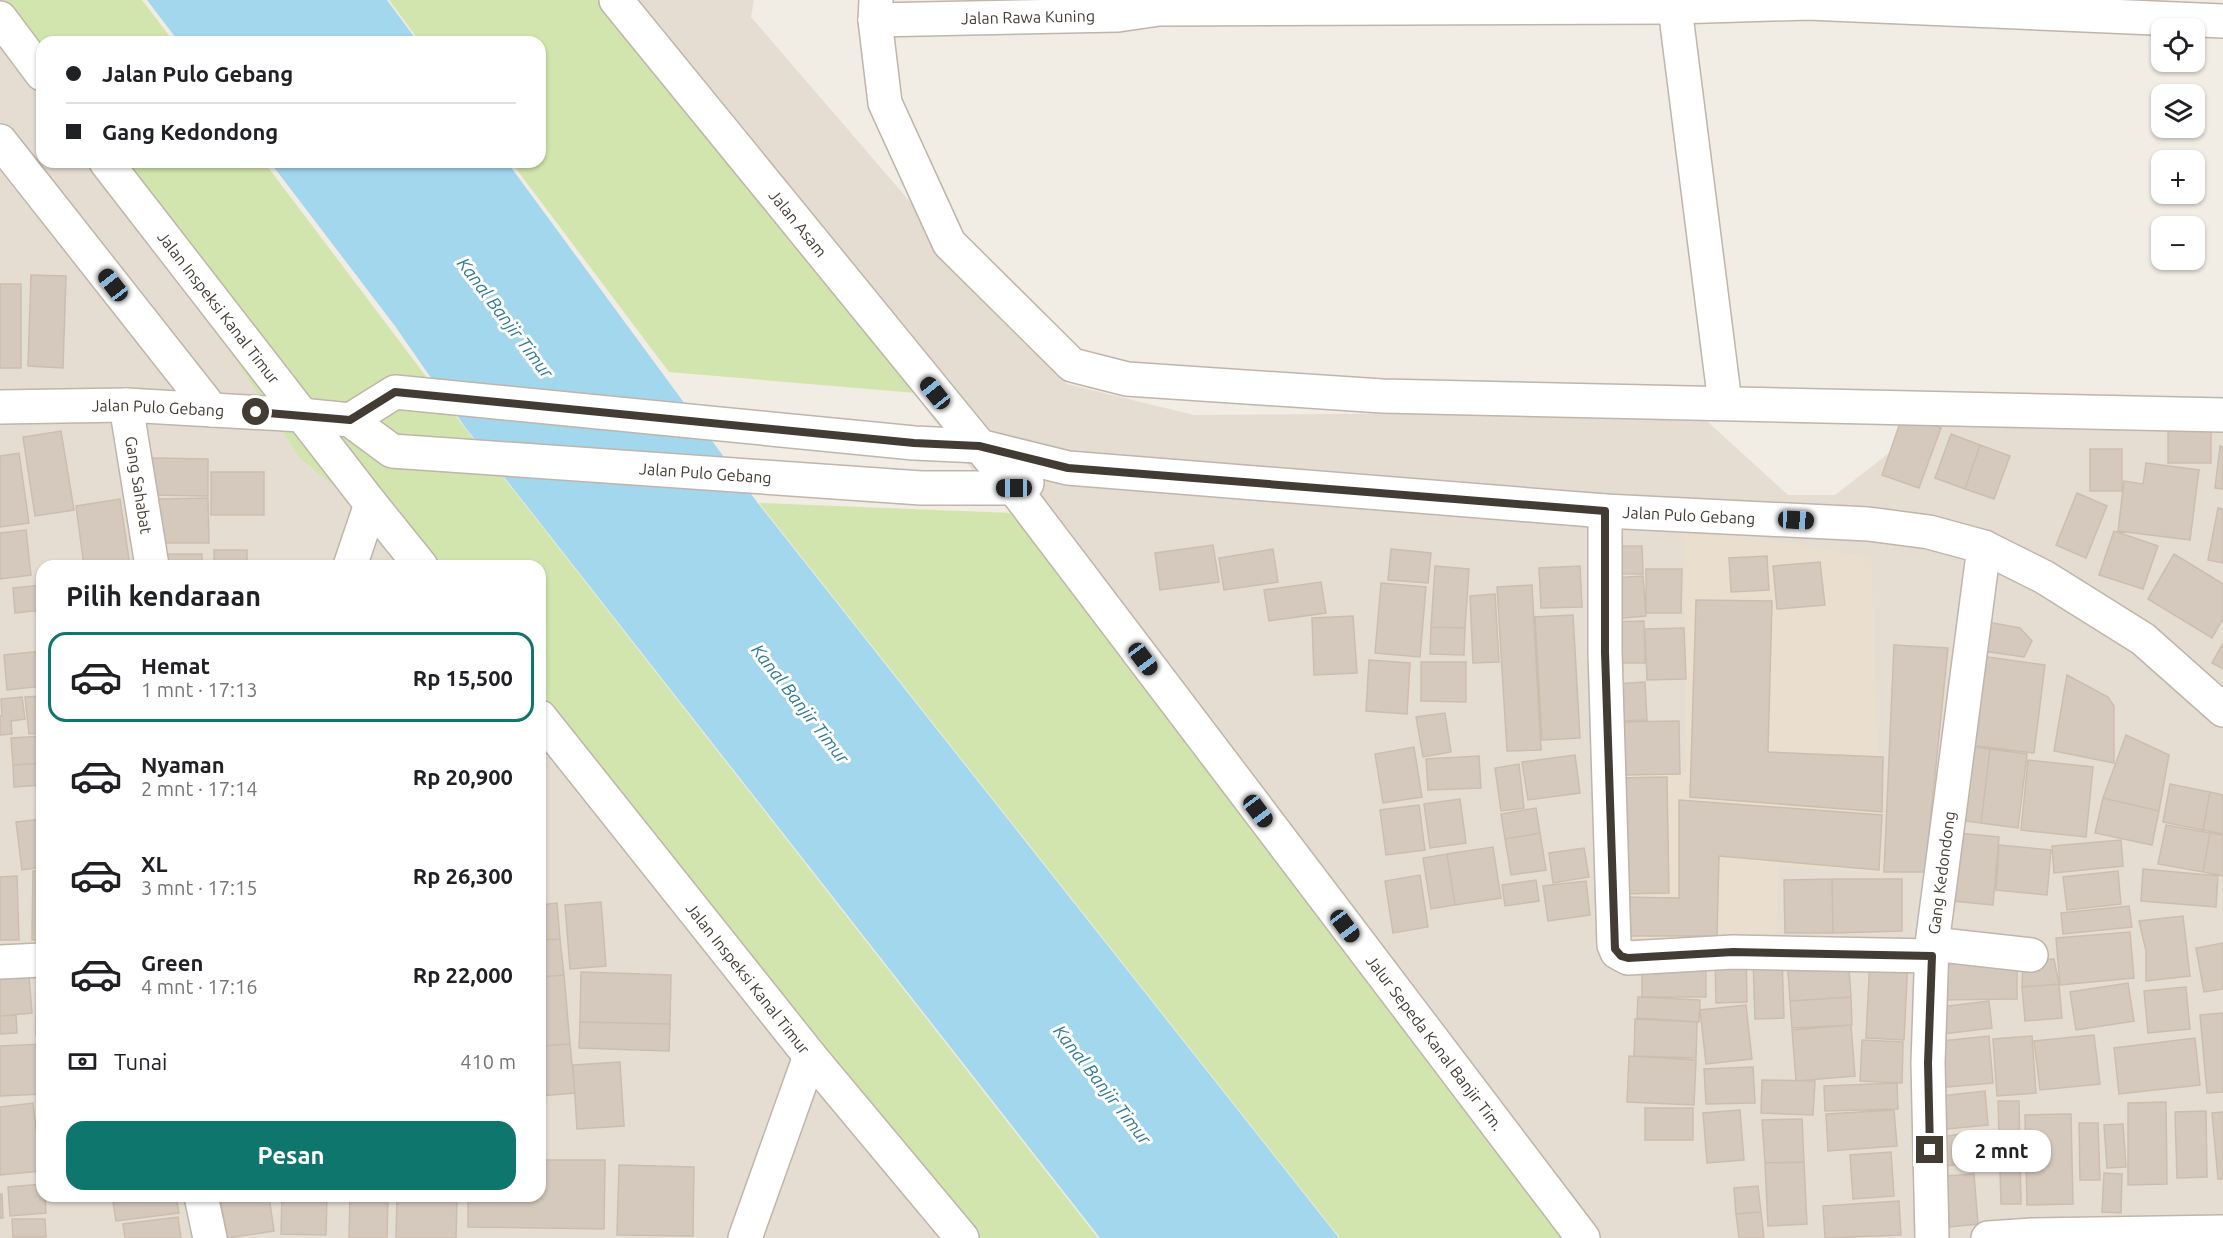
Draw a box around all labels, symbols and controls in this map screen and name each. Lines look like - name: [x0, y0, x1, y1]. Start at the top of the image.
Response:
- street label: Jalan Rawa Kuning: [961, 6, 1095, 27]
- map controls: [2151, 18, 2205, 270]
- button: locate: [2151, 18, 2205, 72]
- text: Jalan Pulo Gebang: [102, 61, 293, 86]
- button: layers: [2151, 84, 2205, 138]
- text: Gang Kedondong: [102, 119, 278, 144]
- button: +: [2151, 150, 2205, 204]
- street label: Jalan Asam: [765, 186, 831, 260]
- button: −: [2151, 216, 2205, 270]
- street label: Jalan Inspeksi Kanal Timur: [154, 228, 283, 387]
- water label: Kanal Banjir Timur: [454, 253, 558, 383]
- car: [95, 265, 131, 305]
- car: [917, 373, 953, 413]
- street label: Jalan Pulo Gebang: [91, 396, 225, 420]
- route start: [242, 398, 269, 425]
- street label: Gang Sahabat: [122, 435, 156, 536]
- street label: Jalan Pulo Gebang: [639, 459, 772, 487]
- car: [996, 479, 1032, 497]
- street label: Jalan Pulo Gebang: [1622, 503, 1756, 527]
- car: [1778, 510, 1814, 530]
- text: Pilih kendaraan: [66, 581, 261, 611]
- car: [1125, 639, 1161, 679]
- water label: Kanal Banjir Timur: [748, 640, 854, 768]
- icon: car: [69, 650, 123, 704]
- text: Hemat: [141, 653, 210, 678]
- text: Rp 15,500: [413, 665, 513, 690]
- text: 1 mnt · 17:13: [141, 678, 258, 701]
- icon: car: [69, 749, 123, 803]
- text: Nyaman: [141, 752, 225, 777]
- text: Rp 20,900: [413, 764, 513, 789]
- text: 2 mnt · 17:14: [141, 777, 258, 800]
- car: [1240, 791, 1276, 831]
- street label: Gang Kedondong: [1924, 810, 1958, 935]
- icon: car: [69, 848, 123, 902]
- text: XL: [141, 851, 168, 876]
- text: Rp 26,300: [413, 863, 513, 888]
- text: 3 mnt · 17:15: [141, 876, 258, 899]
- street label: Jalan Inspeksi Kanal Timur: [683, 899, 814, 1057]
- car: [1327, 906, 1363, 946]
- icon: car: [69, 947, 123, 1001]
- text: Green: [141, 950, 203, 975]
- street label: Jalur Sepeda Kanal Banjir Tim.: [1363, 952, 1507, 1134]
- text: Rp 22,000: [413, 962, 513, 987]
- text: 4 mnt · 17:16: [141, 975, 258, 998]
- water label: Kanal Banjir Timur: [1050, 1021, 1156, 1149]
- icon: cash: [66, 1045, 99, 1078]
- text: Tunai: [114, 1049, 167, 1074]
- text: 410 m: [460, 1050, 516, 1073]
- button: Pesan: [66, 1121, 516, 1190]
- callout: 2 mnt: [1951, 1129, 2050, 1171]
- route end: [1916, 1136, 1943, 1163]
- text: 2 mnt: [1975, 1139, 2028, 1162]

